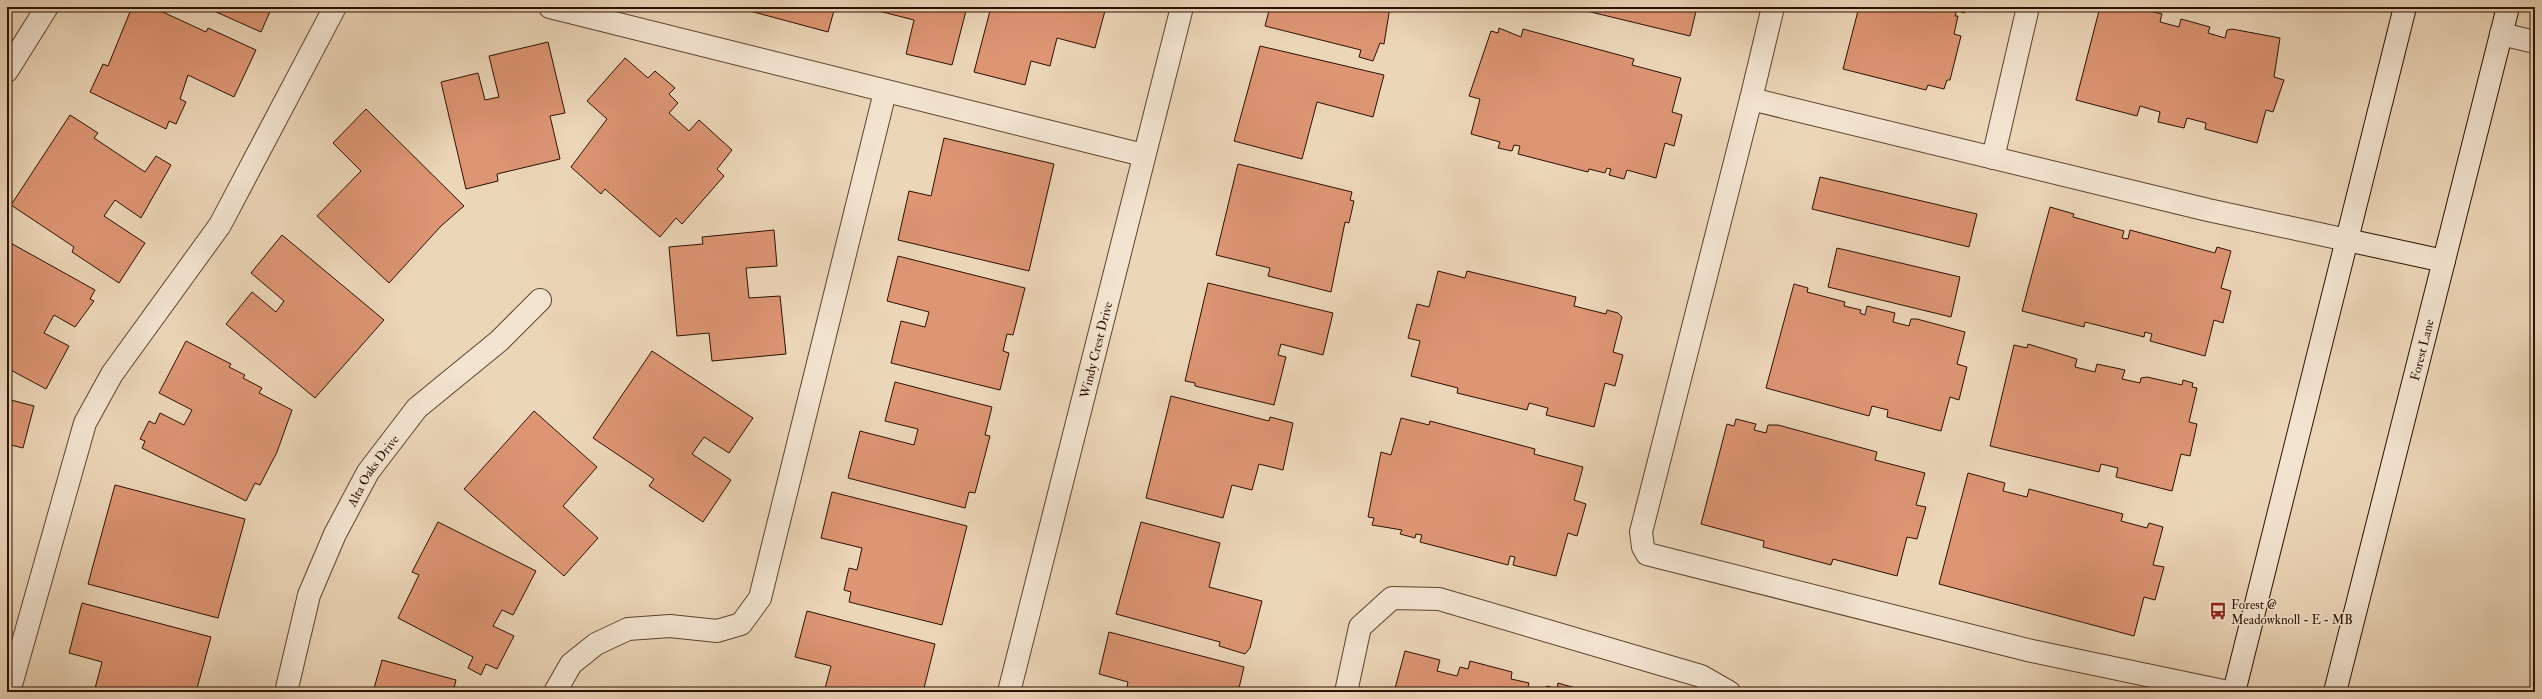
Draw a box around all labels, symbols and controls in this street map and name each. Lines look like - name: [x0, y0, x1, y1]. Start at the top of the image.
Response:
- street label: Windy Crest Drive: [1076, 299, 1116, 401]
- street label: Forest Lane: [2407, 317, 2438, 382]
- street label: Alta Oaks Drive: [344, 431, 403, 510]
- place label: Forest @ Meadowknoll - E - MB: [2231, 597, 2353, 628]
- bus stop icon: Forest @ Meadowknoll - E - MB: [2208, 601, 2228, 621]

